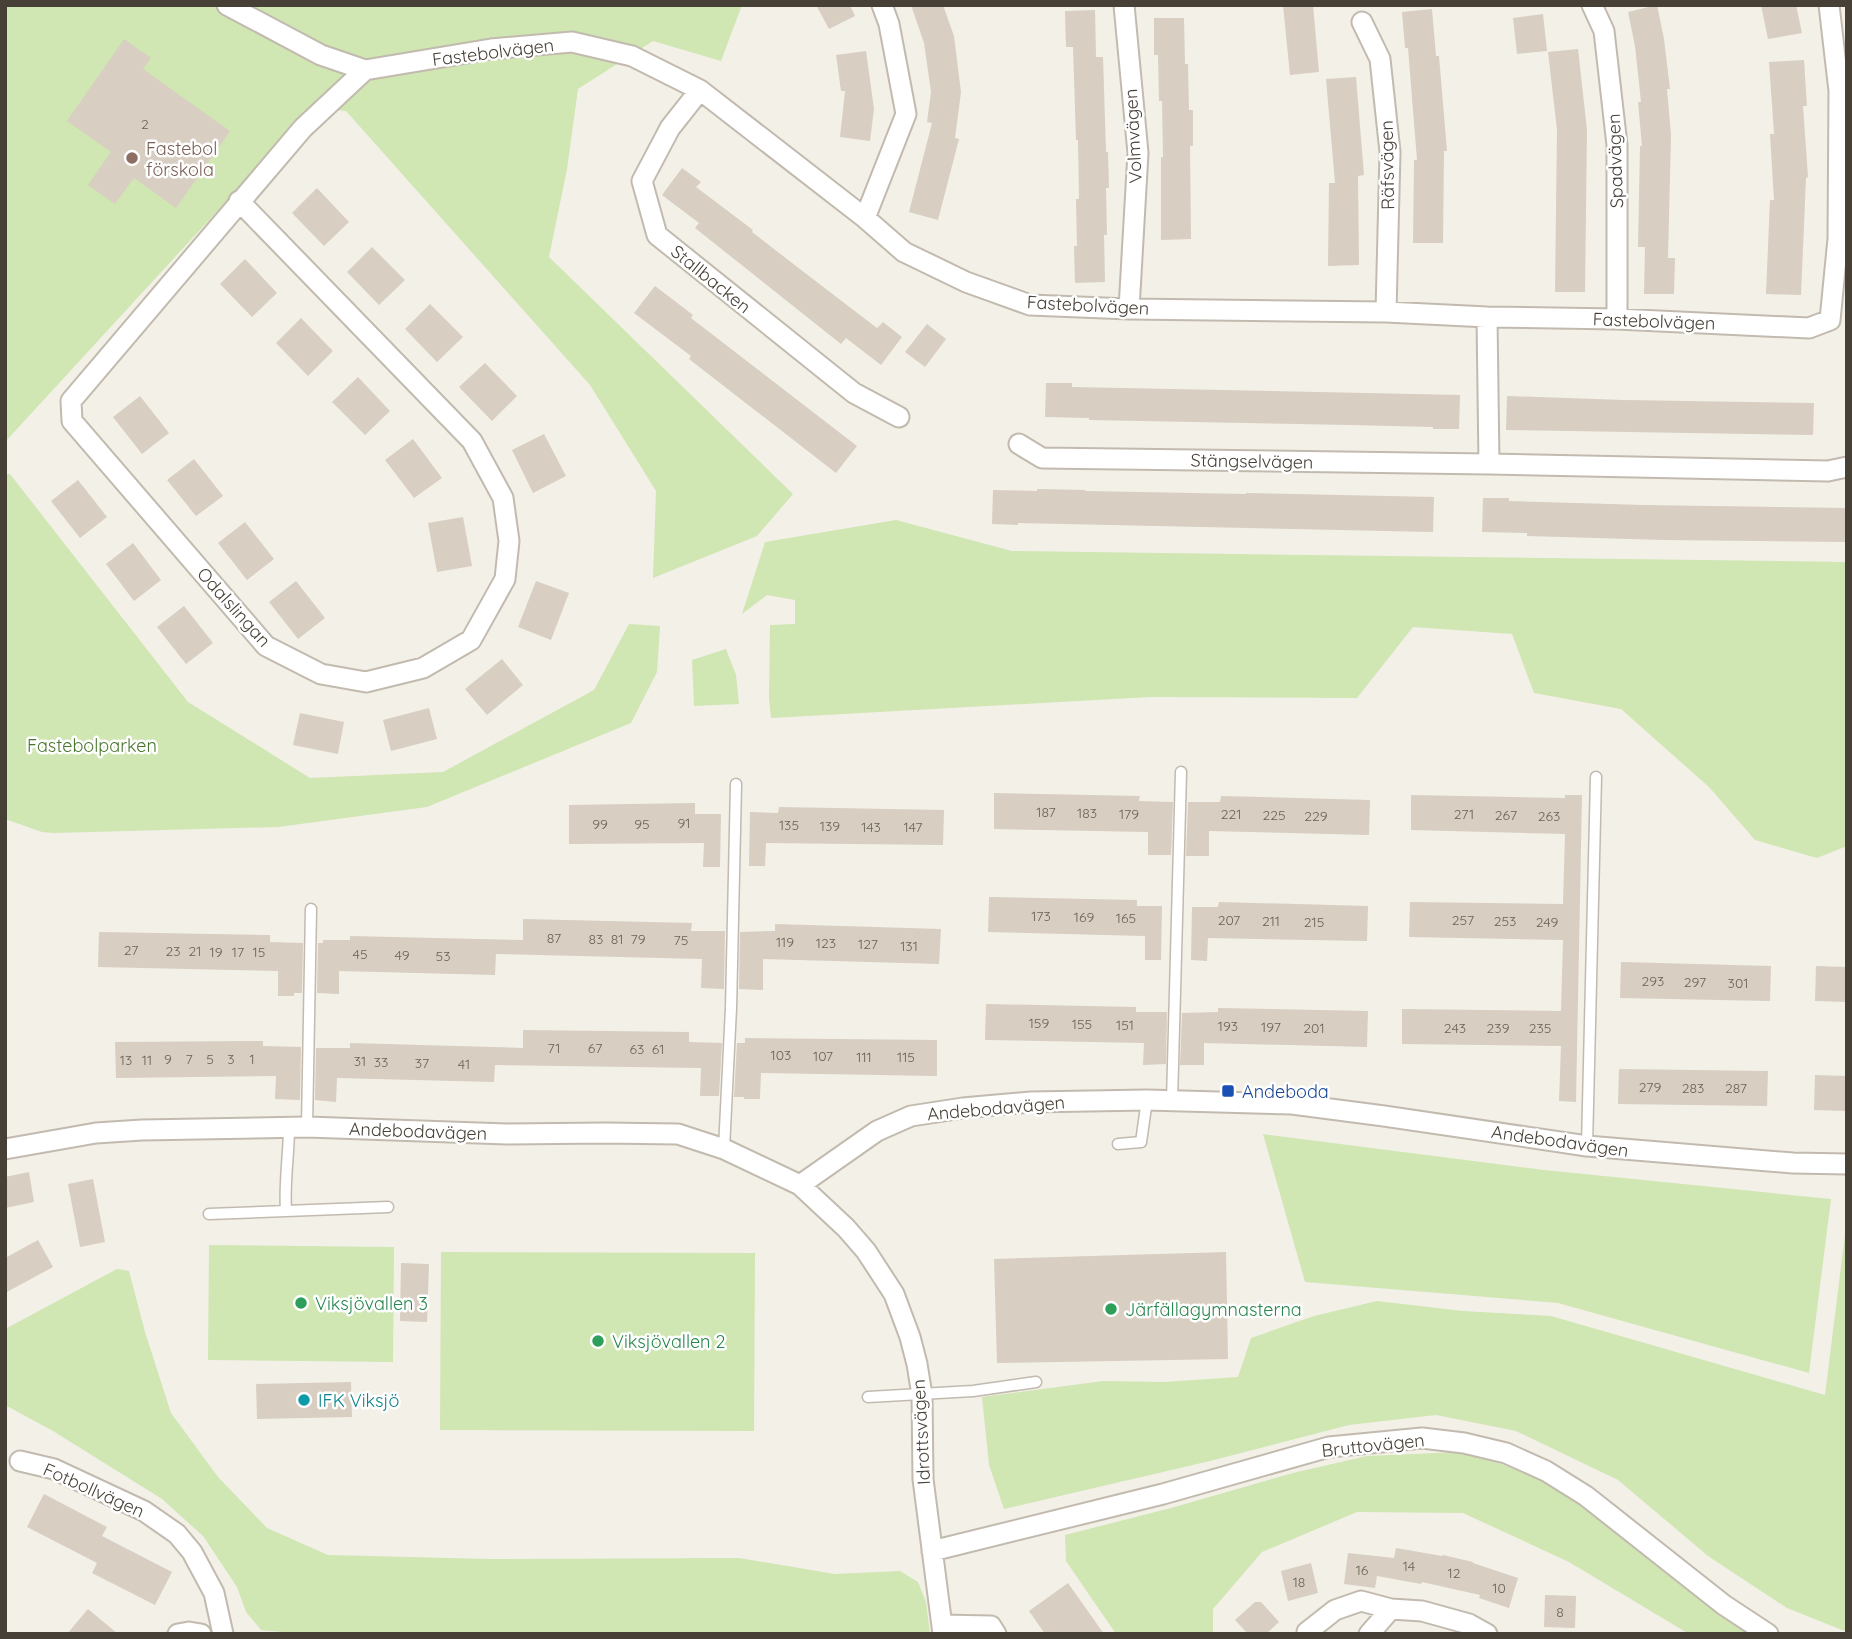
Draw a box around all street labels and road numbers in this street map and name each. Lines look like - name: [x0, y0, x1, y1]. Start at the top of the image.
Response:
- street label: Fastebolvägen: [431, 33, 555, 71]
- street label: Volmvägen: [1119, 88, 1147, 184]
- street label: Spadvägen: [1602, 113, 1628, 209]
- street label: Räfsvägen: [1375, 120, 1399, 210]
- street label: Stallbacken: [666, 240, 756, 318]
- street label: Fastebolvägen: [1026, 290, 1150, 320]
- street label: Fastebolvägen: [1592, 307, 1716, 335]
- street label: Stängselvägen: [1190, 448, 1314, 474]
- street label: Odalslingan: [192, 562, 276, 652]
- street label: Andebodavägen: [926, 1091, 1066, 1125]
- street label: Andebodavägen: [348, 1117, 488, 1145]
- street label: Andebodavägen: [1490, 1120, 1630, 1162]
- street label: Idrottsvägen: [907, 1379, 935, 1485]
- street label: Bruttovägen: [1320, 1428, 1426, 1462]
- street label: Fotbollvägen: [40, 1457, 148, 1523]

